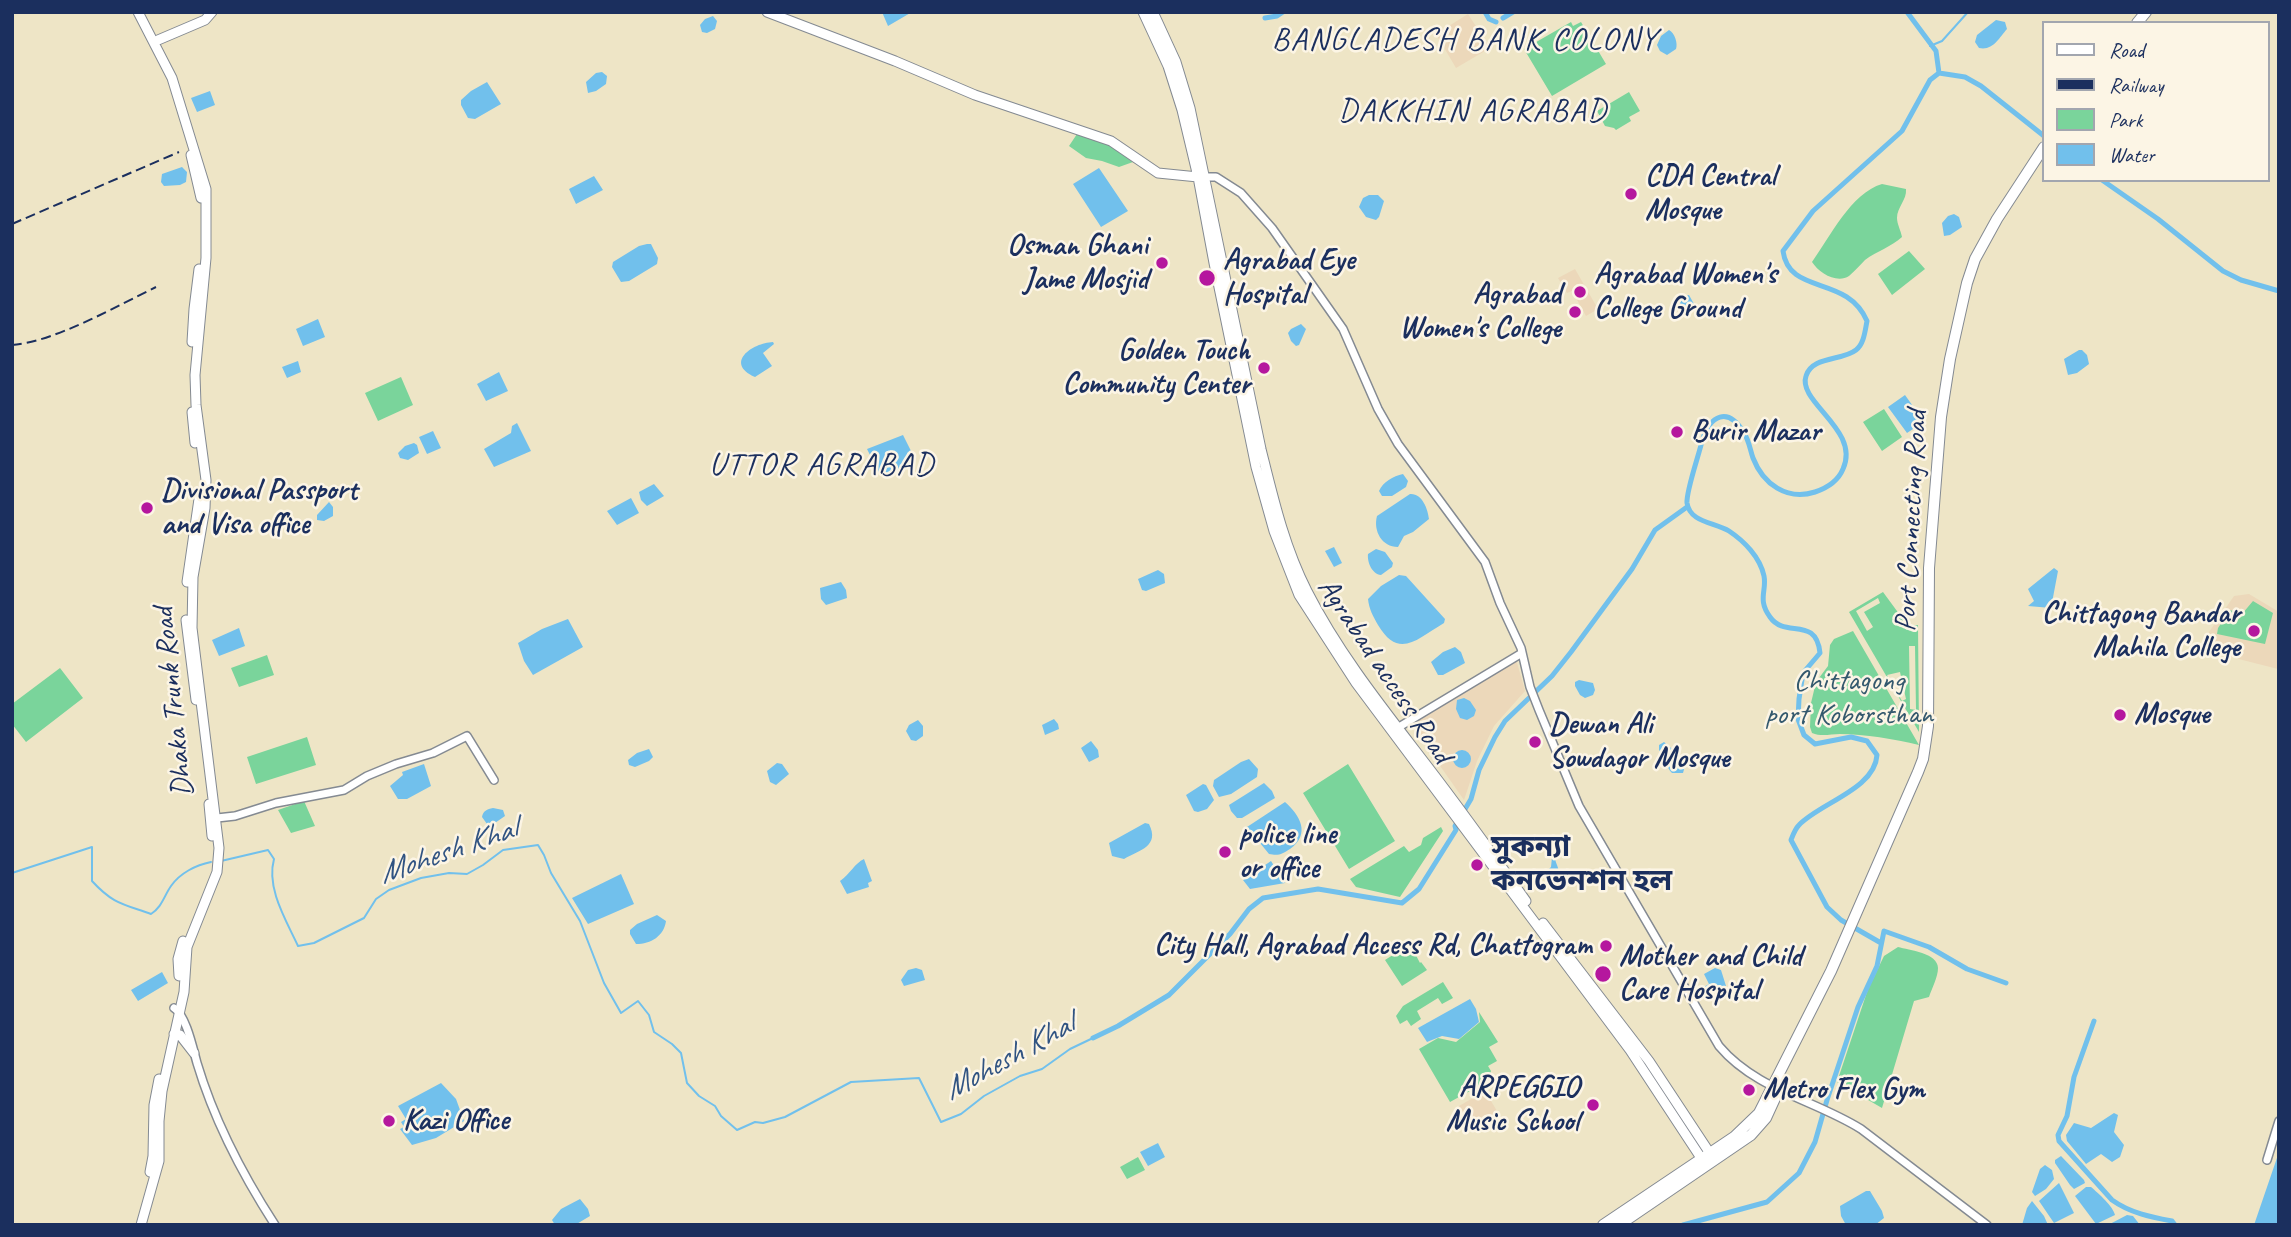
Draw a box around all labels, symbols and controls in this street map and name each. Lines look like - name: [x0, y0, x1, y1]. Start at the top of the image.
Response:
- legend: [2042, 21, 2270, 182]
- district label: BANGLADESH BANK COLONY: [1277, 22, 1653, 60]
- text: Road: [2109, 37, 2144, 63]
- text: Railway: [2109, 72, 2163, 98]
- district label: DAKKHIN AGRABAD: [1342, 93, 1604, 131]
- text: Park: [2109, 107, 2142, 133]
- text: Water: [2109, 142, 2155, 168]
- place label: CDA Central Mosque: [1645, 159, 1776, 230]
- marker: CDA Central Mosque: [1623, 186, 1639, 202]
- place label: Osman Ghani Jame Mosjid: [1007, 228, 1148, 298]
- place label: Agrabad Eye Hospital: [1223, 243, 1355, 314]
- marker: Osman Ghani Jame Mosjid: [1154, 255, 1170, 271]
- place label: Agrabad Women's College Ground: [1594, 257, 1777, 328]
- marker: Agrabad Eye Hospital: [1197, 268, 1217, 288]
- place label: Agrabad Women's College: [1400, 277, 1561, 348]
- marker: Agrabad Women's College Ground: [1572, 284, 1588, 300]
- marker: Agrabad Women's College: [1567, 304, 1583, 320]
- place label: Golden Touch Community Center: [1062, 333, 1250, 404]
- marker: Golden Touch Community Center: [1256, 360, 1272, 376]
- street label: Port Connecting Road: [1888, 409, 1936, 633]
- place label: Burir Mazar: [1691, 414, 1820, 450]
- marker: Burir Mazar: [1669, 424, 1685, 440]
- district label: UTTOR AGRABAD: [712, 447, 932, 485]
- place label: Divisional Passport and Visa office: [161, 473, 357, 544]
- marker: Divisional Passport and Visa office: [139, 500, 155, 516]
- street label: Agrabad access Road: [1309, 572, 1459, 770]
- place label: Chittagong Bandar Mahila College: [2042, 596, 2240, 666]
- street label: Dhaka Trunk Road: [146, 606, 202, 798]
- marker: Chittagong Bandar Mahila College: [2246, 623, 2262, 639]
- park label: Chittagong port Koborsthan: [1765, 663, 1933, 734]
- place label: Mosque: [2134, 697, 2210, 733]
- place label: Dewan Ali Sowdagor Mosque: [1549, 707, 1729, 778]
- marker: Mosque: [2112, 707, 2128, 723]
- marker: Dewan Ali Sowdagor Mosque: [1527, 734, 1543, 750]
- water label: Mohesh Khal: [374, 811, 522, 893]
- place label: police line or office: [1239, 817, 1336, 888]
- place label: সুকন্যা কনভেনশন হল: [1491, 830, 1672, 900]
- marker: police line or office: [1217, 844, 1233, 860]
- marker: সুকন্যা কনভেনশন হল: [1469, 857, 1485, 873]
- place label: City Hall, Agrabad Access Rd, Chattogram: [1154, 928, 1592, 964]
- marker: City Hall, Agrabad Access Rd, Chattogram: [1598, 938, 1614, 954]
- place label: Mother and Child Care Hospital: [1619, 939, 1802, 1010]
- marker: Mother and Child Care Hospital: [1593, 964, 1613, 984]
- water label: Mohesh Khal: [937, 1006, 1081, 1110]
- place label: ARPEGGIO Music School: [1446, 1070, 1579, 1140]
- place label: Metro Flex Gym: [1763, 1072, 1925, 1108]
- marker: Metro Flex Gym: [1741, 1082, 1757, 1098]
- marker: ARPEGGIO Music School: [1585, 1097, 1601, 1113]
- place label: Kazi Office: [403, 1103, 509, 1139]
- marker: Kazi Office: [381, 1113, 397, 1129]

